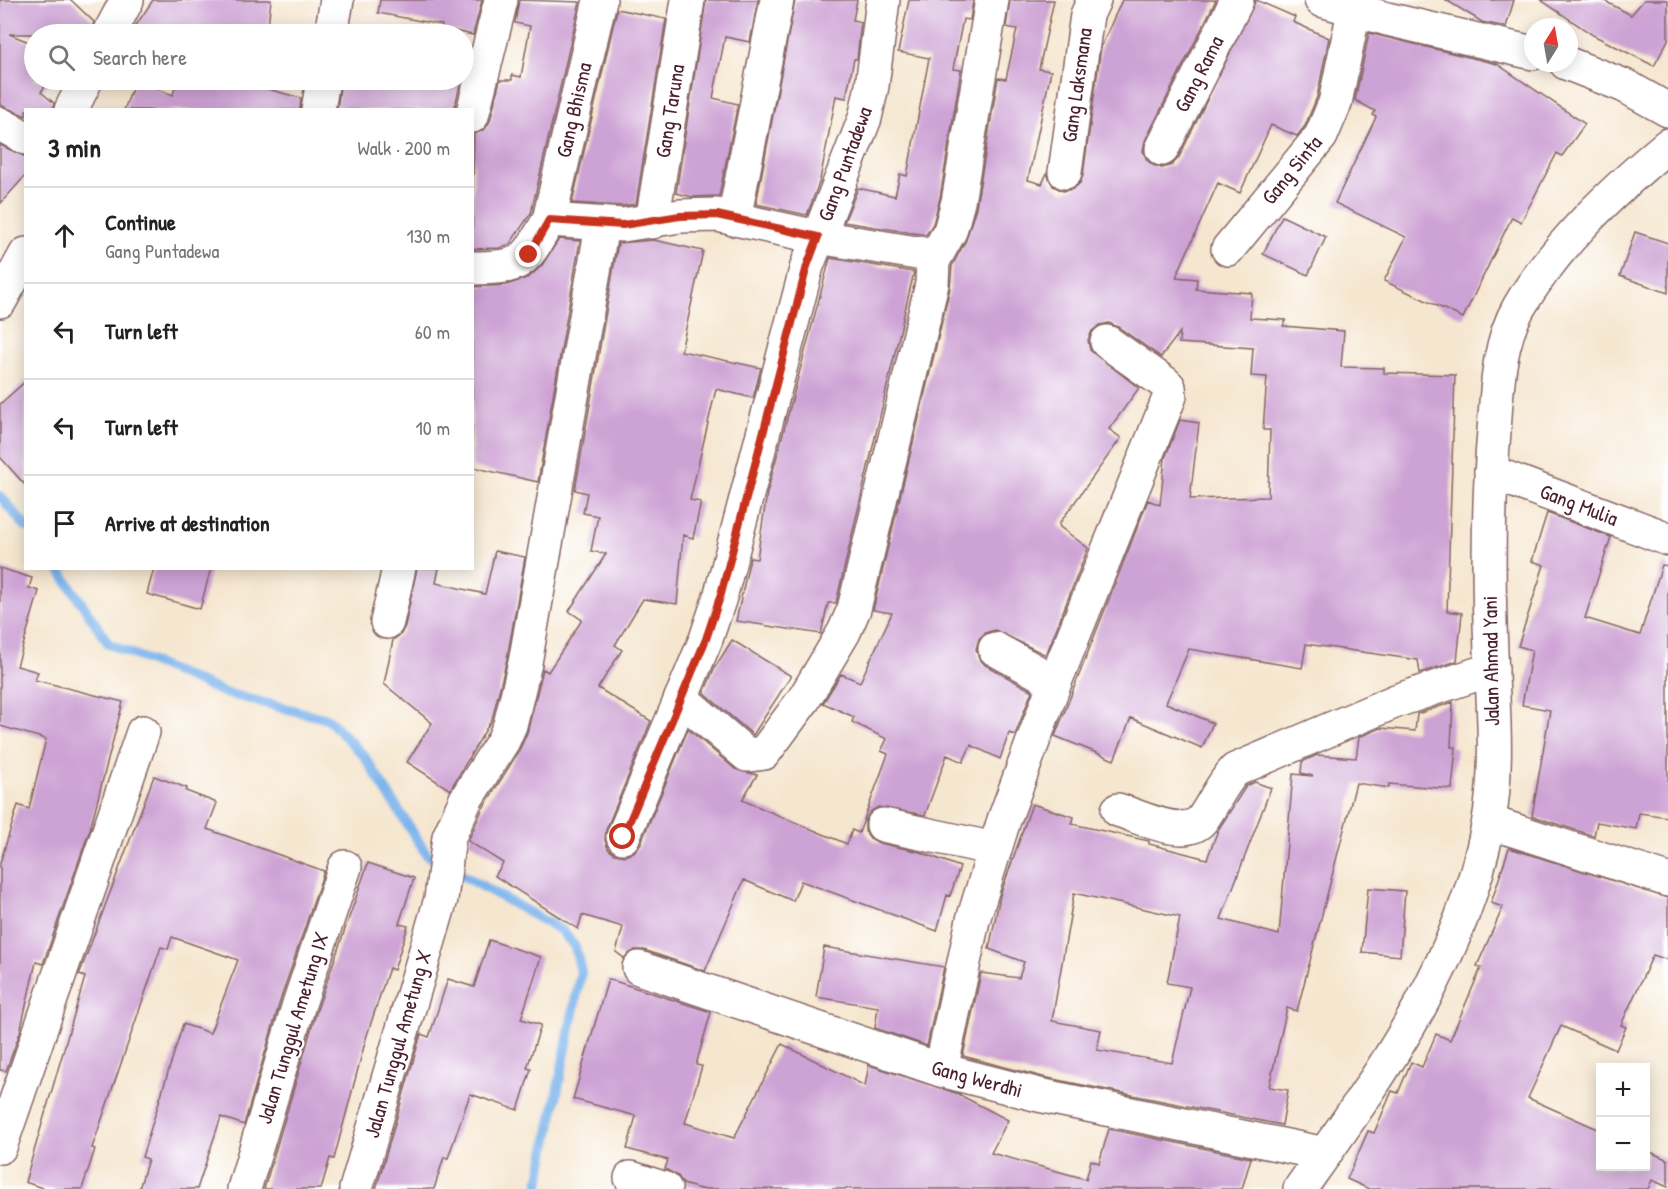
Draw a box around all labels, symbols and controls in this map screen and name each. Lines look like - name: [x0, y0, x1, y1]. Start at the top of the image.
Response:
- north arrow: [1524, 18, 1578, 72]
- search box: [24, 24, 474, 90]
- street label: Gang Laksmana: [1054, 26, 1099, 144]
- street label: Gang Rama: [1167, 31, 1230, 117]
- icon: search: [45, 41, 78, 74]
- text: Search here: [93, 42, 187, 72]
- street label: Gang Bhisma: [549, 59, 599, 160]
- street label: Gang Taruna: [648, 62, 691, 160]
- street label: Gang Puntadewa: [810, 103, 879, 225]
- street label: Gang Sinta: [1255, 129, 1328, 210]
- text: 3 min: [48, 130, 101, 165]
- text: Walk · 200 m: [358, 134, 450, 161]
- text: Continue: [105, 207, 176, 237]
- icon: ahead: [48, 219, 81, 252]
- text: 130 m: [407, 222, 450, 249]
- text: Gang Puntadewa: [105, 237, 219, 264]
- route end: [515, 241, 541, 267]
- icon: left: [48, 315, 81, 348]
- text: Turn left: [105, 316, 178, 346]
- text: 60 m: [415, 318, 450, 345]
- icon: left: [48, 411, 81, 444]
- text: Turn left: [105, 412, 178, 442]
- text: 10 m: [416, 414, 450, 441]
- street label: Gang Mulia: [1536, 476, 1622, 533]
- icon: arrive: [48, 507, 81, 540]
- text: Arrive at destination: [105, 508, 270, 538]
- street label: Jalan Ahmad Yani: [1475, 596, 1506, 726]
- route start: [609, 823, 635, 849]
- street label: Jalan Tunggul Ametung IX: [250, 928, 336, 1127]
- street label: Jalan Tunggul Ametung X: [357, 946, 438, 1141]
- street label: Gang Werdhi: [928, 1052, 1026, 1105]
- map controls: [1596, 1063, 1650, 1171]
- button: +: [1596, 1063, 1650, 1117]
- button: −: [1596, 1117, 1650, 1171]

